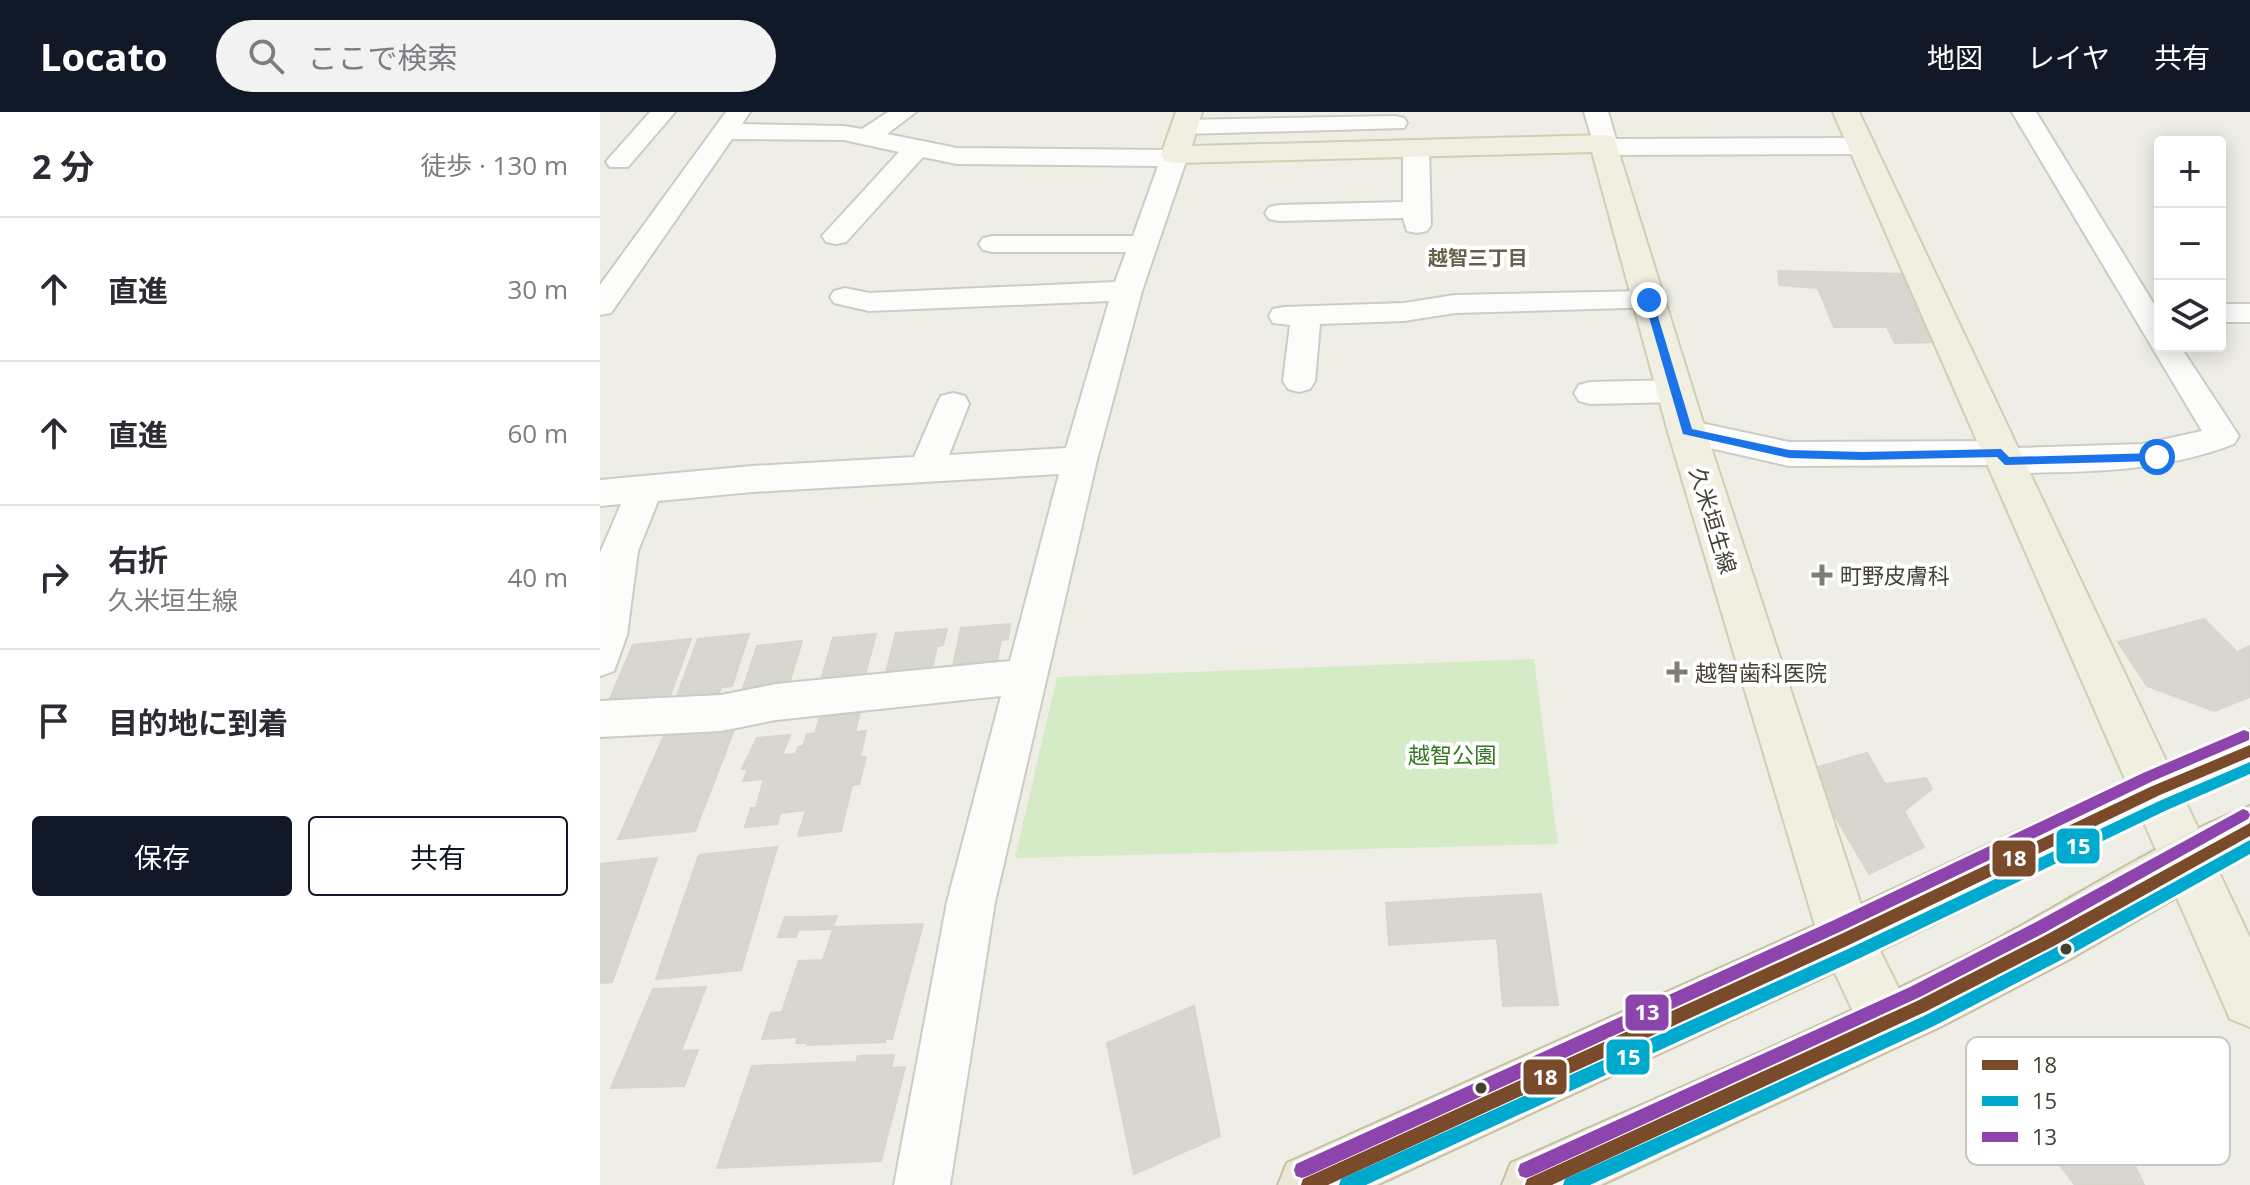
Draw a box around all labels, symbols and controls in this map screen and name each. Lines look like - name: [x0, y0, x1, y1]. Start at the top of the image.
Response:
- search box: [216, 20, 776, 92]
- text: Locato: [40, 30, 168, 82]
- icon: search: [244, 34, 288, 78]
- text: ここで検索: [308, 37, 458, 78]
- text: 地図: [1927, 38, 1983, 76]
- text: レイヤ: [2027, 38, 2110, 76]
- text: 共有: [2154, 38, 2210, 76]
- map controls: [2154, 136, 2226, 352]
- button: +: [2154, 136, 2226, 208]
- text: 2 分: [32, 143, 94, 189]
- text: 徒歩 · 130 m: [420, 147, 568, 183]
- button: −: [2154, 208, 2226, 280]
- district label: 越智三丁目: [1428, 244, 1528, 271]
- icon: ahead: [32, 267, 76, 311]
- text: 直進: [108, 270, 168, 311]
- text: 30 m: [507, 271, 568, 307]
- button: layers: [2154, 280, 2226, 352]
- route end: [1631, 282, 1667, 318]
- icon: ahead: [32, 411, 76, 455]
- text: 直進: [108, 414, 168, 455]
- text: 60 m: [507, 415, 568, 451]
- route start: [2139, 439, 2175, 475]
- street label: 久米垣生線: [1684, 463, 1744, 577]
- text: 右折: [108, 539, 168, 580]
- icon: right: [32, 555, 76, 599]
- text: 40 m: [507, 559, 568, 595]
- place label: 町野皮膚科: [1840, 560, 1950, 590]
- marker: 町野皮膚科: [1811, 564, 1833, 586]
- text: 久米垣生線: [108, 582, 238, 618]
- place label: 越智歯科医院: [1695, 657, 1827, 687]
- marker: 越智歯科医院: [1666, 661, 1688, 683]
- icon: arrive: [32, 699, 76, 743]
- text: 目的地に到着: [108, 702, 288, 743]
- park label: 越智公園: [1408, 739, 1496, 769]
- button: 保存: [32, 816, 292, 896]
- button: 共有: [308, 816, 568, 896]
- line badge: 15: [2055, 827, 2101, 865]
- text: 15: [2065, 830, 2091, 860]
- line badge: 18: [1991, 839, 2037, 878]
- text: 18: [2001, 842, 2027, 872]
- unlabelled marker: [2058, 941, 2074, 957]
- line badge: 13: [1624, 993, 1670, 1032]
- text: 13: [1634, 996, 1660, 1026]
- legend: [1966, 1037, 2230, 1165]
- line badge: 15: [1605, 1038, 1651, 1076]
- text: 15: [1615, 1041, 1641, 1071]
- text: 18: [2032, 1049, 2057, 1079]
- line badge: 18: [1522, 1058, 1568, 1096]
- text: 18: [1532, 1061, 1558, 1091]
- unlabelled marker: [1473, 1080, 1489, 1096]
- text: 15: [2032, 1085, 2057, 1115]
- text: 13: [2032, 1121, 2057, 1151]

